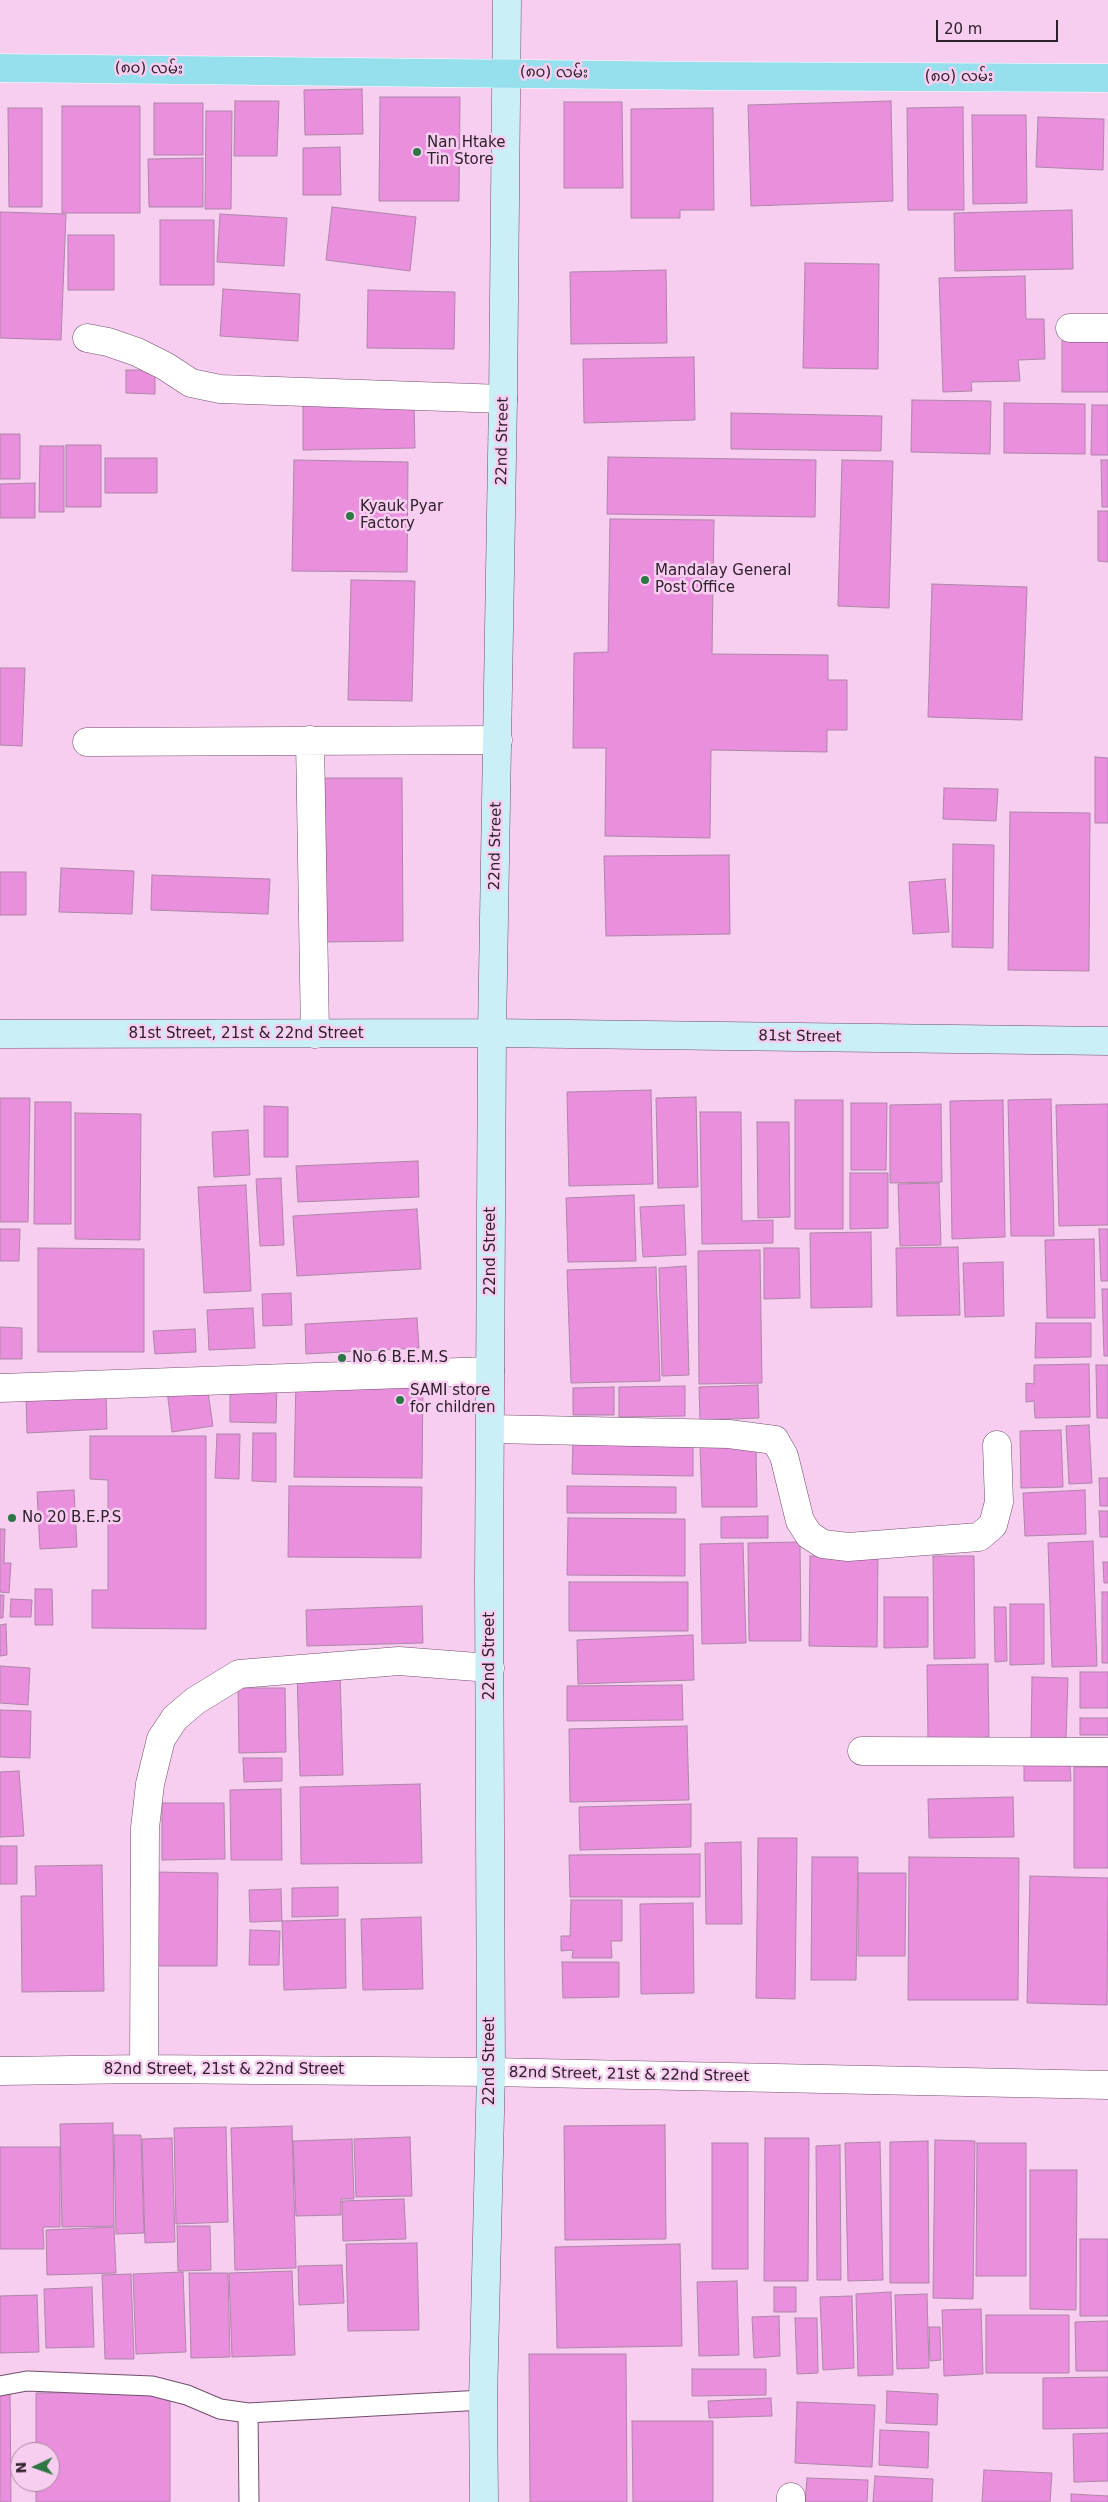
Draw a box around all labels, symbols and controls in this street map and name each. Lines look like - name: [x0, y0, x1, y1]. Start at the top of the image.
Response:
- scale bar: [938, 10, 1060, 42]
- text: 20 m: [944, 20, 982, 38]
- street label: (၈၀) လမ်း: [115, 59, 183, 79]
- street label: (၈၀) လမ်း: [520, 63, 588, 83]
- street label: (၈၀) လမ်း: [925, 68, 993, 86]
- place label: Nan Htake Tin Store: [427, 134, 505, 169]
- marker: Nan Htake Tin Store: [411, 146, 423, 158]
- street label: 22nd Street: [493, 397, 513, 485]
- place label: Kyauk Pyar Factory: [360, 498, 443, 533]
- marker: Kyauk Pyar Factory: [344, 510, 356, 522]
- place label: Mandalay General Post Office: [655, 562, 791, 597]
- marker: Mandalay General Post Office: [639, 574, 651, 586]
- street label: 22nd Street: [486, 802, 506, 890]
- street label: 81st Street, 21st & 22nd Street: [128, 1025, 364, 1043]
- street label: 81st Street: [758, 1027, 842, 1047]
- street label: 22nd Street: [482, 1207, 500, 1295]
- place label: No 6 B.E.M.S: [352, 1349, 448, 1367]
- marker: No 6 B.E.M.S: [336, 1352, 348, 1364]
- place label: SAMI store for children: [410, 1382, 496, 1417]
- marker: SAMI store for children: [394, 1394, 406, 1406]
- place label: No 20 B.E.P.S: [22, 1509, 121, 1527]
- marker: No 20 B.E.P.S: [6, 1512, 18, 1524]
- street label: 22nd Street: [481, 1612, 499, 1700]
- street label: 22nd Street: [481, 2017, 499, 2105]
- street label: 82nd Street, 21st & 22nd Street: [104, 2061, 344, 2079]
- street label: 82nd Street, 21st & 22nd Street: [509, 2064, 749, 2086]
- north arrow: [10, 2442, 60, 2492]
- text: N: [13, 2461, 29, 2474]

